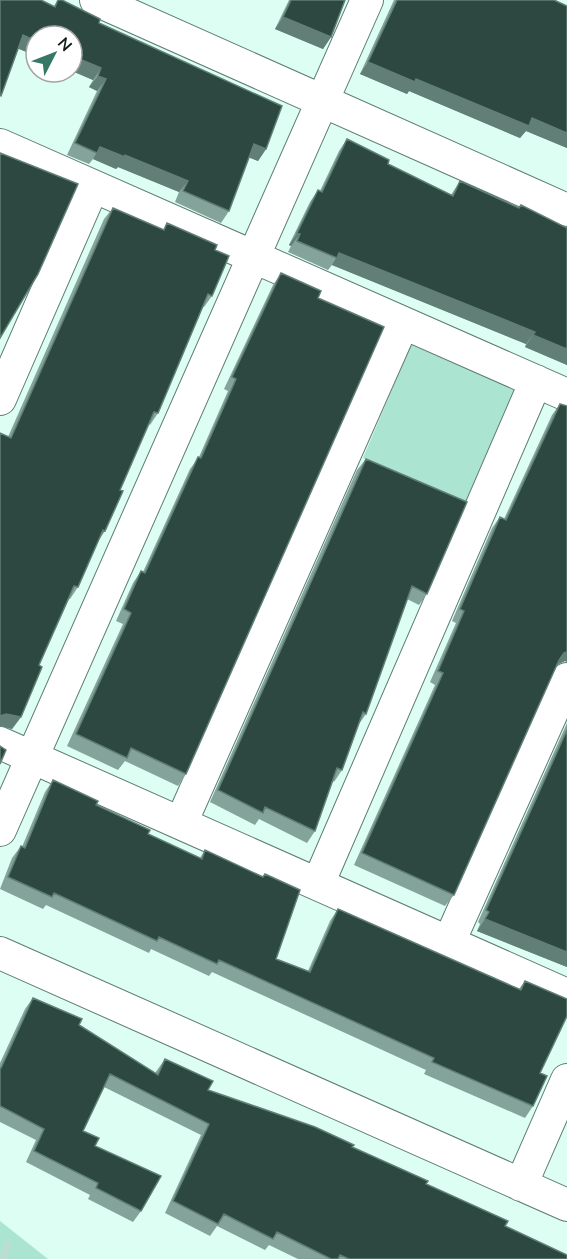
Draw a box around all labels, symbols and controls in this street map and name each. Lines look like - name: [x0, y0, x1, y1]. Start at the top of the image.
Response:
- north arrow: [24, 24, 84, 84]
- text: N: [54, 33, 77, 55]

